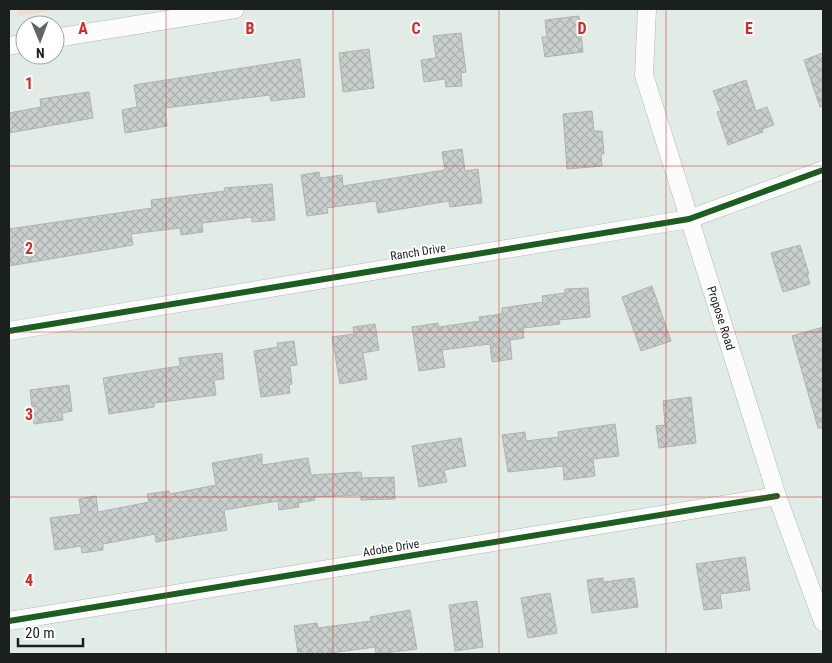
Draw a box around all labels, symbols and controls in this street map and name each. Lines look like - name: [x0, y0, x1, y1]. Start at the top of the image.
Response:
- north arrow: [15, 15, 65, 65]
- text: A: [78, 19, 88, 38]
- text: B: [246, 19, 255, 38]
- text: C: [411, 19, 421, 38]
- text: D: [577, 19, 587, 38]
- text: E: [745, 19, 753, 38]
- text: N: [36, 45, 45, 61]
- text: 1: [25, 74, 33, 93]
- text: 2: [25, 239, 33, 258]
- street label: Ranch Drive: [389, 241, 447, 263]
- street label: Propose Road: [704, 284, 737, 352]
- text: 3: [25, 405, 33, 424]
- street label: Adobe Drive: [362, 537, 421, 559]
- text: 4: [25, 571, 33, 590]
- scale bar: [18, 616, 82, 648]
- text: 20 m: [25, 624, 55, 642]

